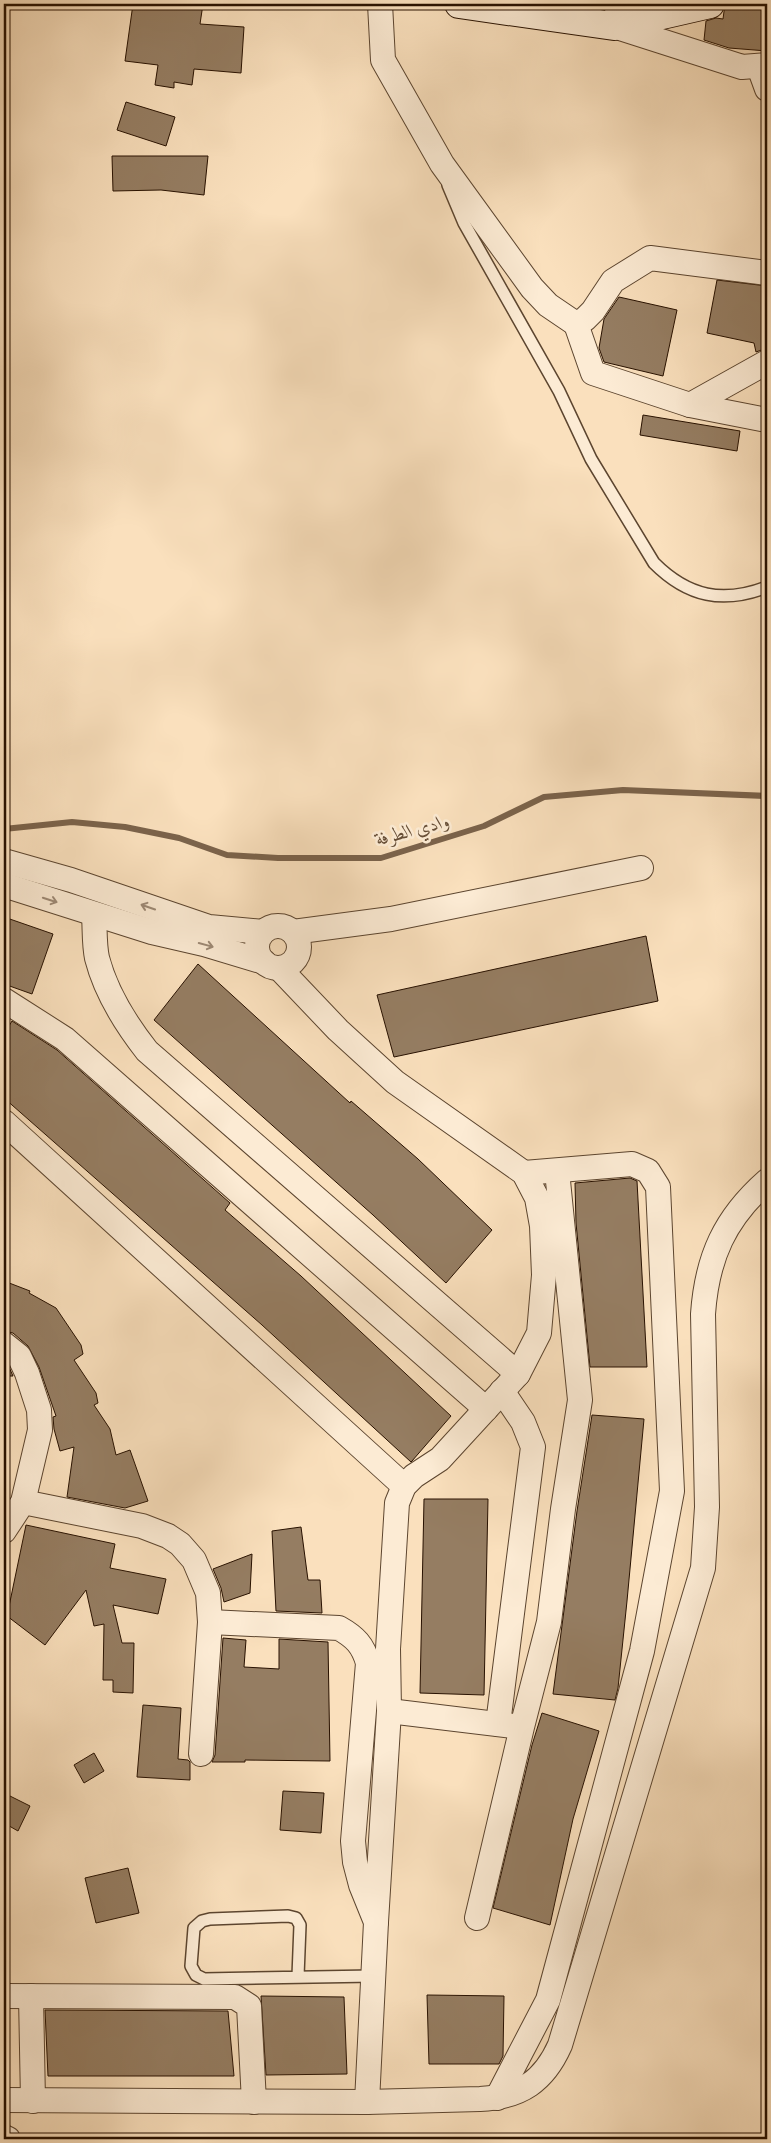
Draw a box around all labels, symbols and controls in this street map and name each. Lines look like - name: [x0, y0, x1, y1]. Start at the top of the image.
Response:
- water label: وادي الطرفة: [371, 809, 453, 855]
- one-way arrow: [42, 896, 57, 905]
- one-way arrow: [140, 901, 156, 911]
- one-way arrow: [198, 941, 214, 950]

